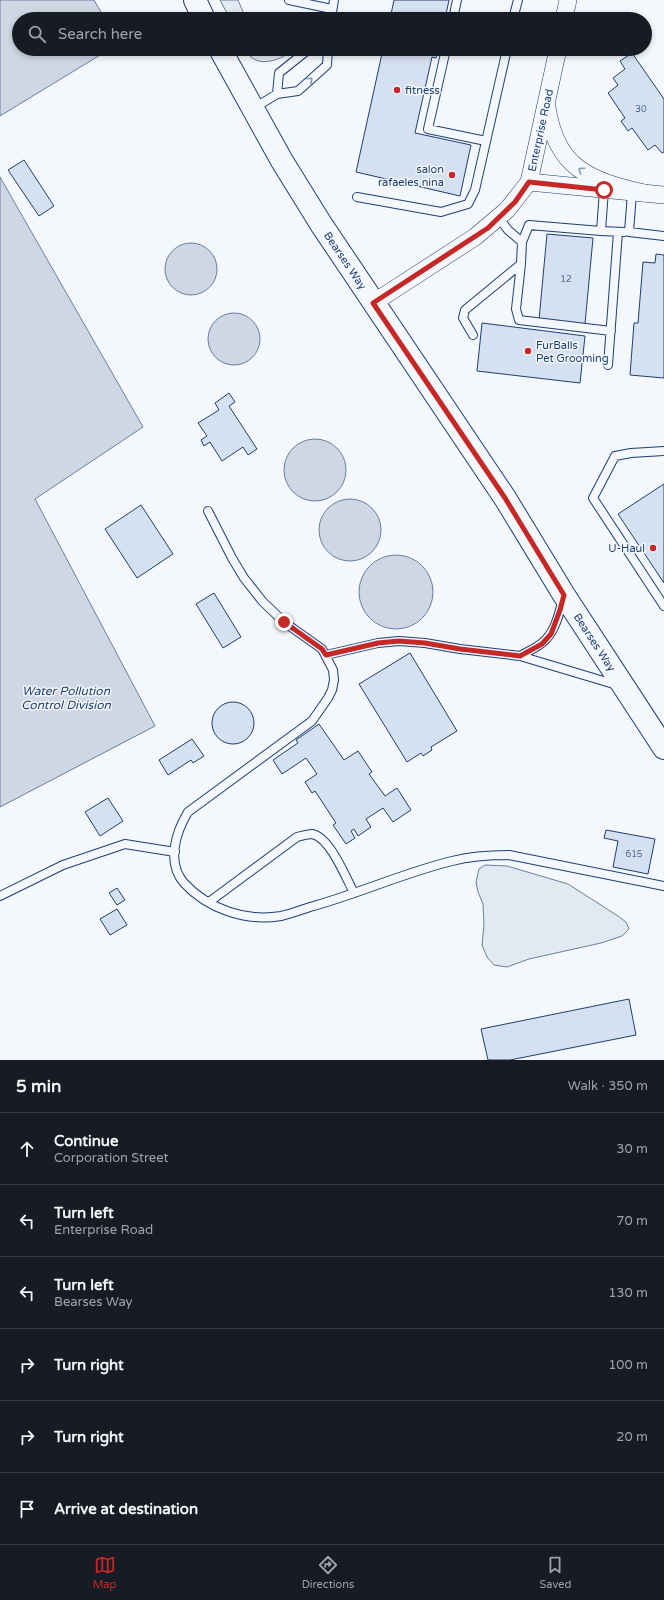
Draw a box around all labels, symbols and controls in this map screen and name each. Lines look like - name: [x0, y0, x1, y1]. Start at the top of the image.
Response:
- search box: [12, 12, 652, 56]
- icon: search: [26, 23, 48, 45]
- text: Search here: [58, 25, 142, 43]
- one-way arrow: [306, 78, 313, 85]
- place label: fitness: [405, 84, 440, 97]
- marker: fitness: [392, 85, 402, 95]
- street label: Enterprise Road: [525, 88, 556, 173]
- house number: 30: [635, 104, 647, 115]
- place label: salon rafaeles nina: [378, 163, 444, 189]
- one-way arrow: [578, 167, 585, 175]
- marker: salon rafaeles nina: [447, 170, 457, 180]
- route start: [595, 181, 613, 199]
- street label: Bearses Way: [322, 229, 369, 292]
- house number: 12: [560, 274, 572, 285]
- place label: FurBalls Pet Grooming: [536, 339, 609, 365]
- marker: FurBalls Pet Grooming: [523, 346, 533, 356]
- place label: U-Haul: [608, 542, 645, 555]
- marker: U-Haul: [648, 543, 658, 553]
- street label: Bearses Way: [571, 611, 619, 674]
- route end: [275, 613, 293, 631]
- water label: Water Pollution Control Division: [21, 684, 111, 712]
- house number: 615: [626, 849, 643, 860]
- text: 5 min: [16, 1076, 61, 1097]
- text: Walk · 350 m: [568, 1078, 648, 1094]
- text: Continue: [54, 1132, 118, 1150]
- icon: ahead: [16, 1138, 38, 1160]
- text: 30 m: [616, 1141, 648, 1157]
- text: Corporation Street: [54, 1150, 169, 1166]
- text: Turn left: [54, 1204, 114, 1222]
- icon: left: [16, 1210, 38, 1232]
- text: 70 m: [616, 1213, 648, 1229]
- text: Enterprise Road: [54, 1222, 153, 1238]
- text: Turn left: [54, 1276, 114, 1294]
- icon: left: [16, 1282, 38, 1304]
- text: 130 m: [608, 1285, 648, 1301]
- text: Bearses Way: [54, 1294, 133, 1310]
- icon: right: [16, 1354, 38, 1376]
- text: Turn right: [54, 1356, 124, 1374]
- text: 100 m: [608, 1357, 648, 1373]
- icon: right: [16, 1426, 38, 1448]
- text: Turn right: [54, 1428, 124, 1446]
- text: 20 m: [616, 1429, 648, 1445]
- icon: arrive: [16, 1498, 38, 1520]
- text: Arrive at destination: [54, 1500, 198, 1518]
- tab: Map: [93, 1554, 116, 1591]
- tab: Directions: [302, 1554, 354, 1591]
- tab: Saved: [540, 1554, 571, 1591]

